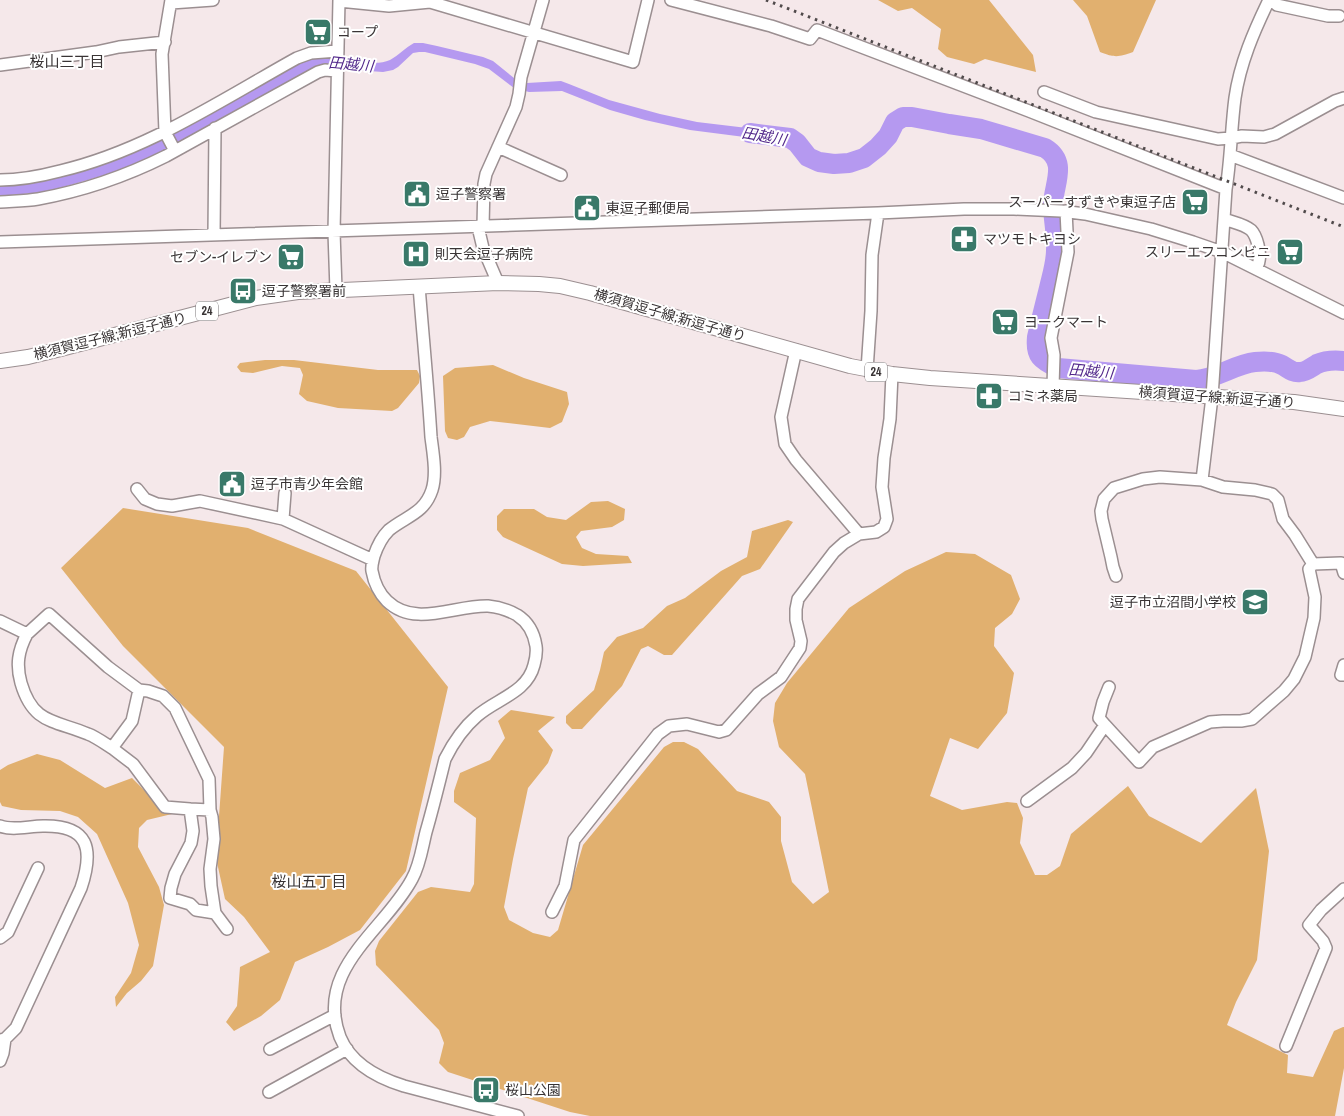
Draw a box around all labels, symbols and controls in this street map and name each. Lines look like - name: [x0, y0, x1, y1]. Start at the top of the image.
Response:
- supermarket icon: コープ: [303, 17, 333, 47]
- place label: コープ: [337, 23, 378, 41]
- district label: 桜山三丁目: [29, 51, 105, 72]
- water label: 田越川: [328, 52, 376, 77]
- water label: 田越川: [740, 122, 790, 151]
- public building icon: 逗子警察署: [402, 179, 432, 209]
- place label: 逗子警察署: [436, 185, 506, 203]
- supermarket icon: スーパーすずきや東逗子店: [1180, 187, 1210, 217]
- public building icon: 東逗子郵便局: [572, 193, 602, 223]
- place label: スーパーすずきや東逗子店: [1008, 193, 1176, 211]
- place label: 東逗子郵便局: [606, 199, 690, 217]
- pharmacy icon: マツモトキヨシ: [949, 224, 979, 254]
- place label: マツモトキヨシ: [983, 230, 1081, 248]
- supermarket icon: スリーエフコンビニ: [1275, 237, 1305, 267]
- hospital icon: 則天会逗子病院: [401, 239, 431, 269]
- supermarket icon: セブン-イレブン: [276, 242, 306, 272]
- place label: スリーエフコンビニ: [1145, 243, 1271, 261]
- place label: 則天会逗子病院: [435, 245, 533, 263]
- place label: セブン-イレブン: [170, 248, 272, 266]
- bus stop icon: 逗子警察署前: [228, 276, 258, 306]
- place label: 逗子警察署前: [262, 282, 346, 300]
- street label: 横須賀逗子線;新逗子通り: [592, 285, 748, 345]
- road number: 24: [196, 302, 218, 321]
- supermarket icon: ヨークマート: [990, 307, 1020, 337]
- street label: 横須賀逗子線;新逗子通り: [32, 308, 188, 364]
- place label: ヨークマート: [1024, 313, 1108, 331]
- water label: 田越川: [1068, 359, 1116, 384]
- road number: 24: [865, 362, 887, 382]
- pharmacy icon: コミネ薬局: [974, 381, 1004, 411]
- street label: 横須賀逗子線;新逗子通り: [1138, 383, 1296, 411]
- place label: コミネ薬局: [1008, 387, 1078, 405]
- public building icon: 逗子市青少年会館: [217, 469, 247, 499]
- place label: 逗子市青少年会館: [251, 475, 363, 493]
- school or university icon: 逗子市立沼間小学校: [1240, 587, 1270, 617]
- place label: 逗子市立沼間小学校: [1110, 593, 1236, 611]
- district label: 桜山五丁目: [271, 871, 347, 892]
- bus stop icon: 桜山公園: [471, 1075, 501, 1105]
- place label: 桜山公園: [505, 1081, 561, 1099]

